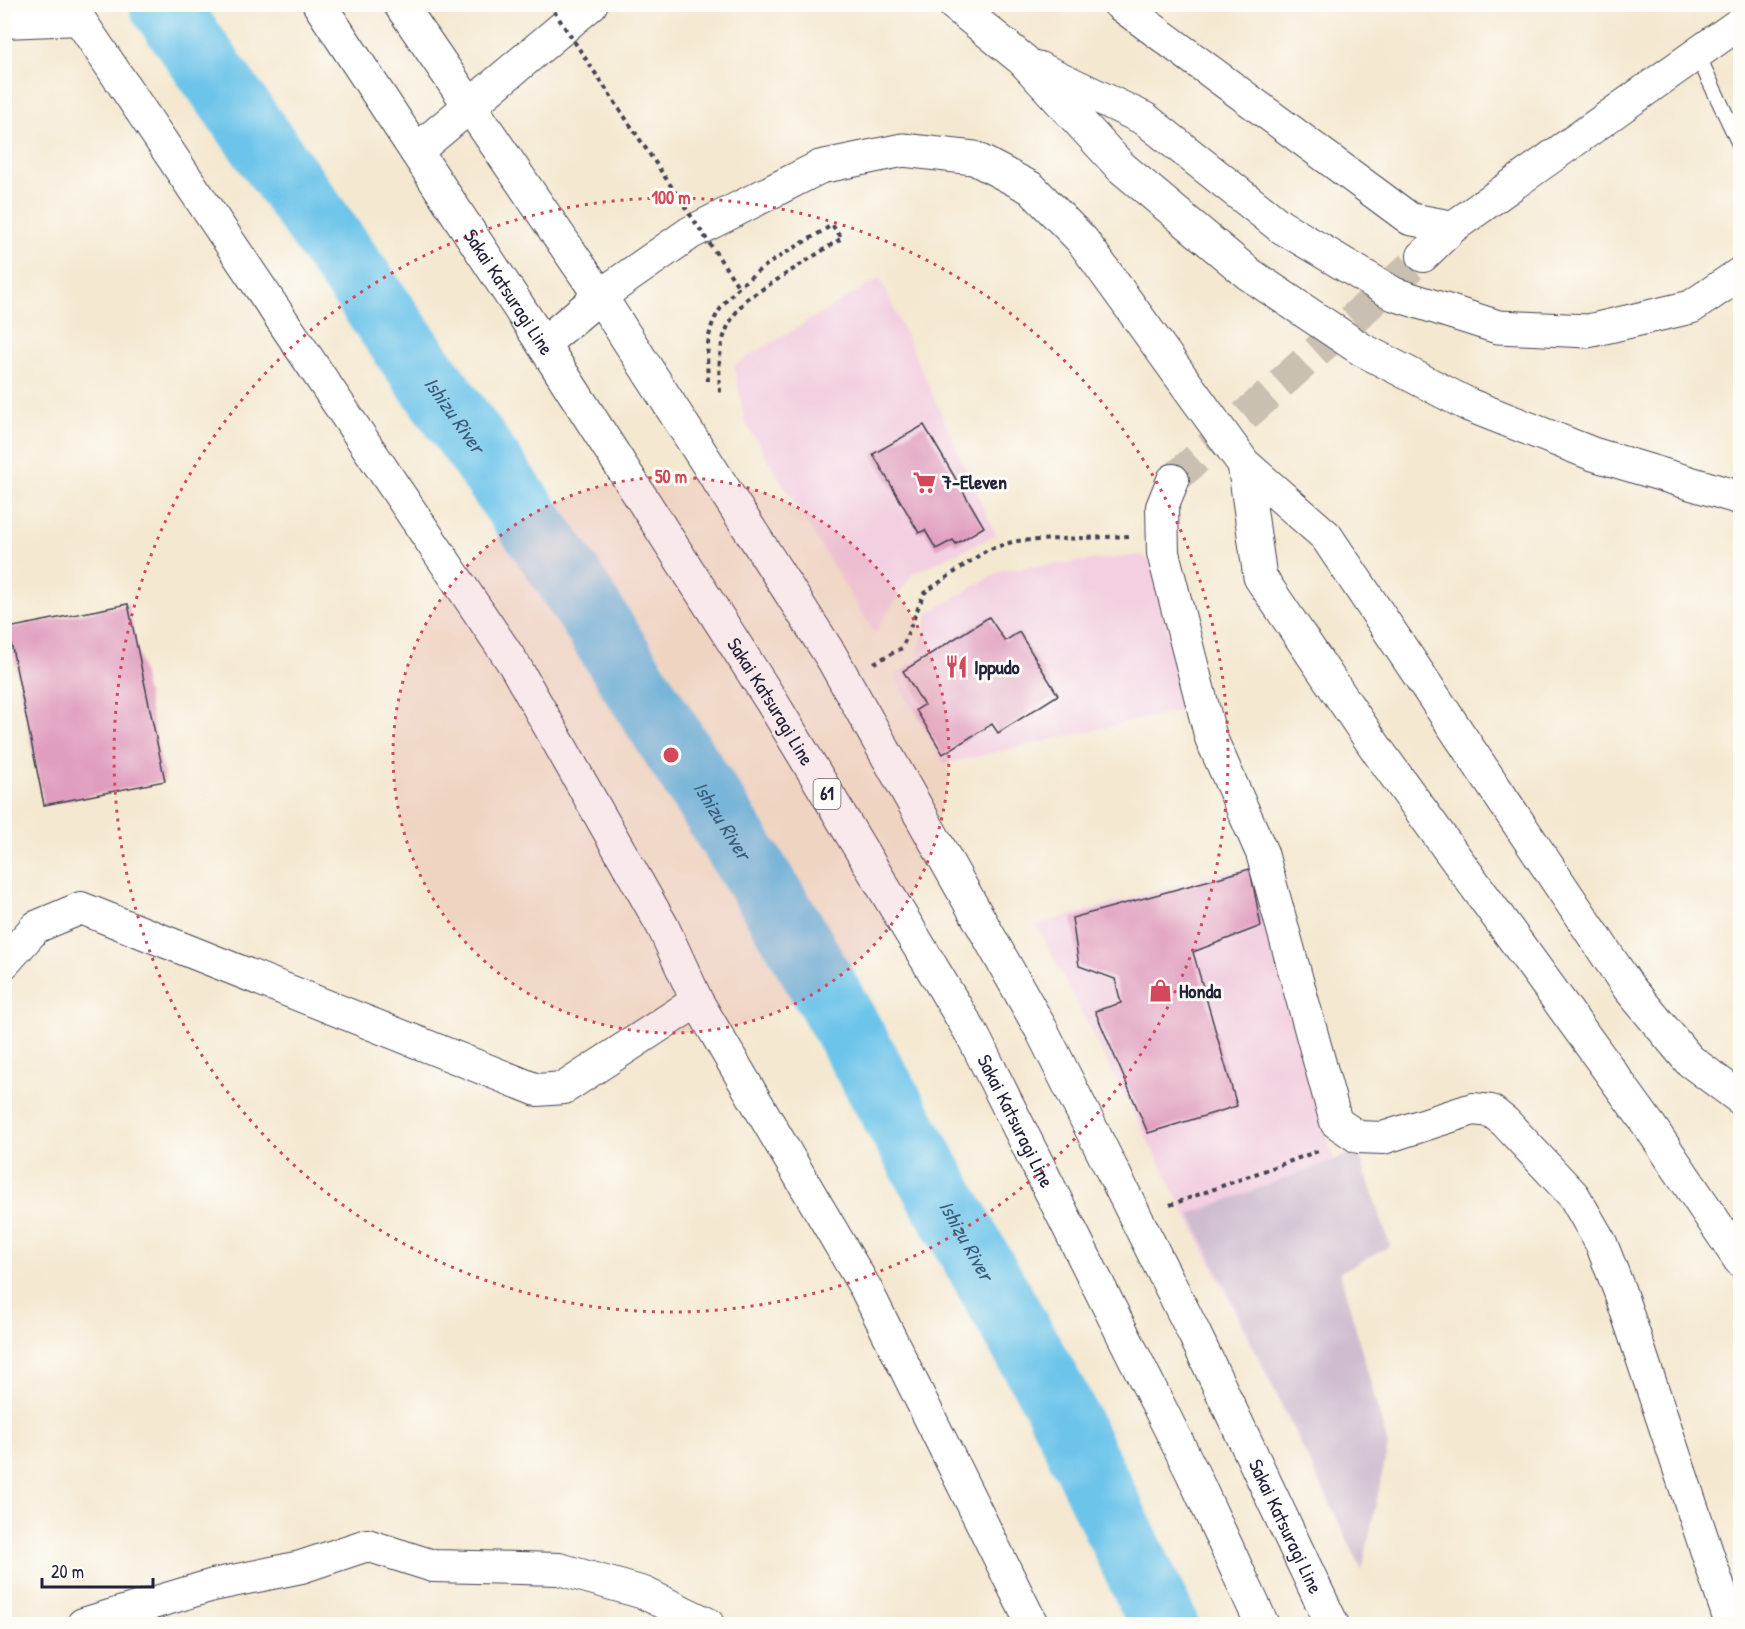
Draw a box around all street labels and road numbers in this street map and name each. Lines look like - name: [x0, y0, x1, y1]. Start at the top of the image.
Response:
- street label: Sakai Katsuragi Line: [458, 224, 561, 360]
- street label: Sakai Katsuragi Line: [721, 632, 821, 770]
- road number: 61: [814, 779, 840, 809]
- street label: Sakai Katsuragi Line: [971, 1050, 1061, 1192]
- street label: Sakai Katsuragi Line: [1243, 1454, 1330, 1598]

